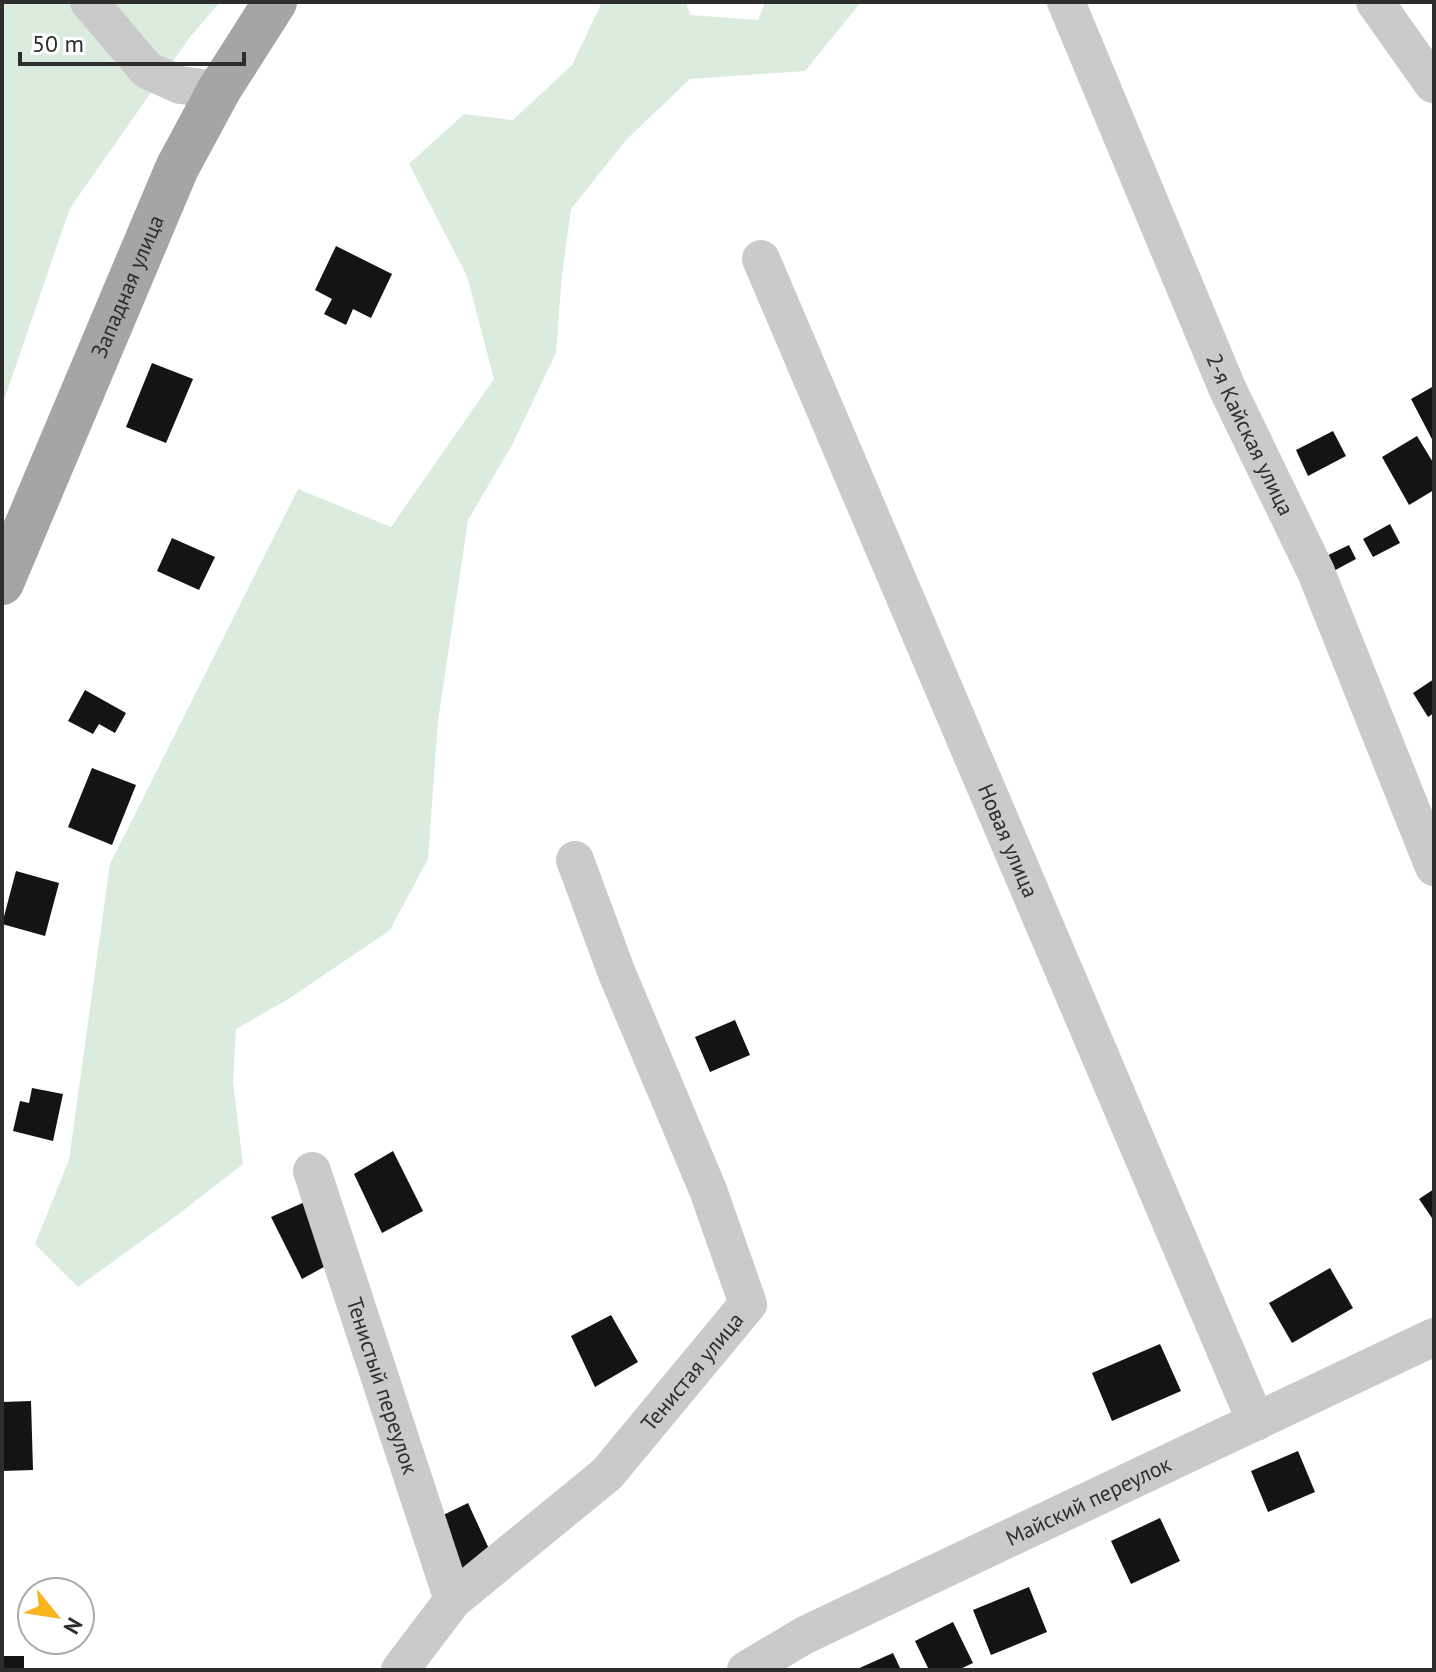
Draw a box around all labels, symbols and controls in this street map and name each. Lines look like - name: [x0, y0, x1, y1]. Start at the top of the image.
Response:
- scale bar: [20, 16, 244, 66]
- text: 50 m: [32, 28, 84, 59]
- street label: Западная улица: [85, 211, 170, 362]
- street label: 2-я Кайская улица: [1200, 349, 1301, 520]
- street label: Новая улица: [972, 779, 1045, 902]
- street label: Тенистый переулок: [340, 1294, 425, 1478]
- street label: Тенистая улица: [635, 1306, 749, 1437]
- street label: Майский переулок: [1001, 1449, 1176, 1552]
- north arrow: [16, 1576, 96, 1656]
- text: N: [58, 1613, 89, 1639]

